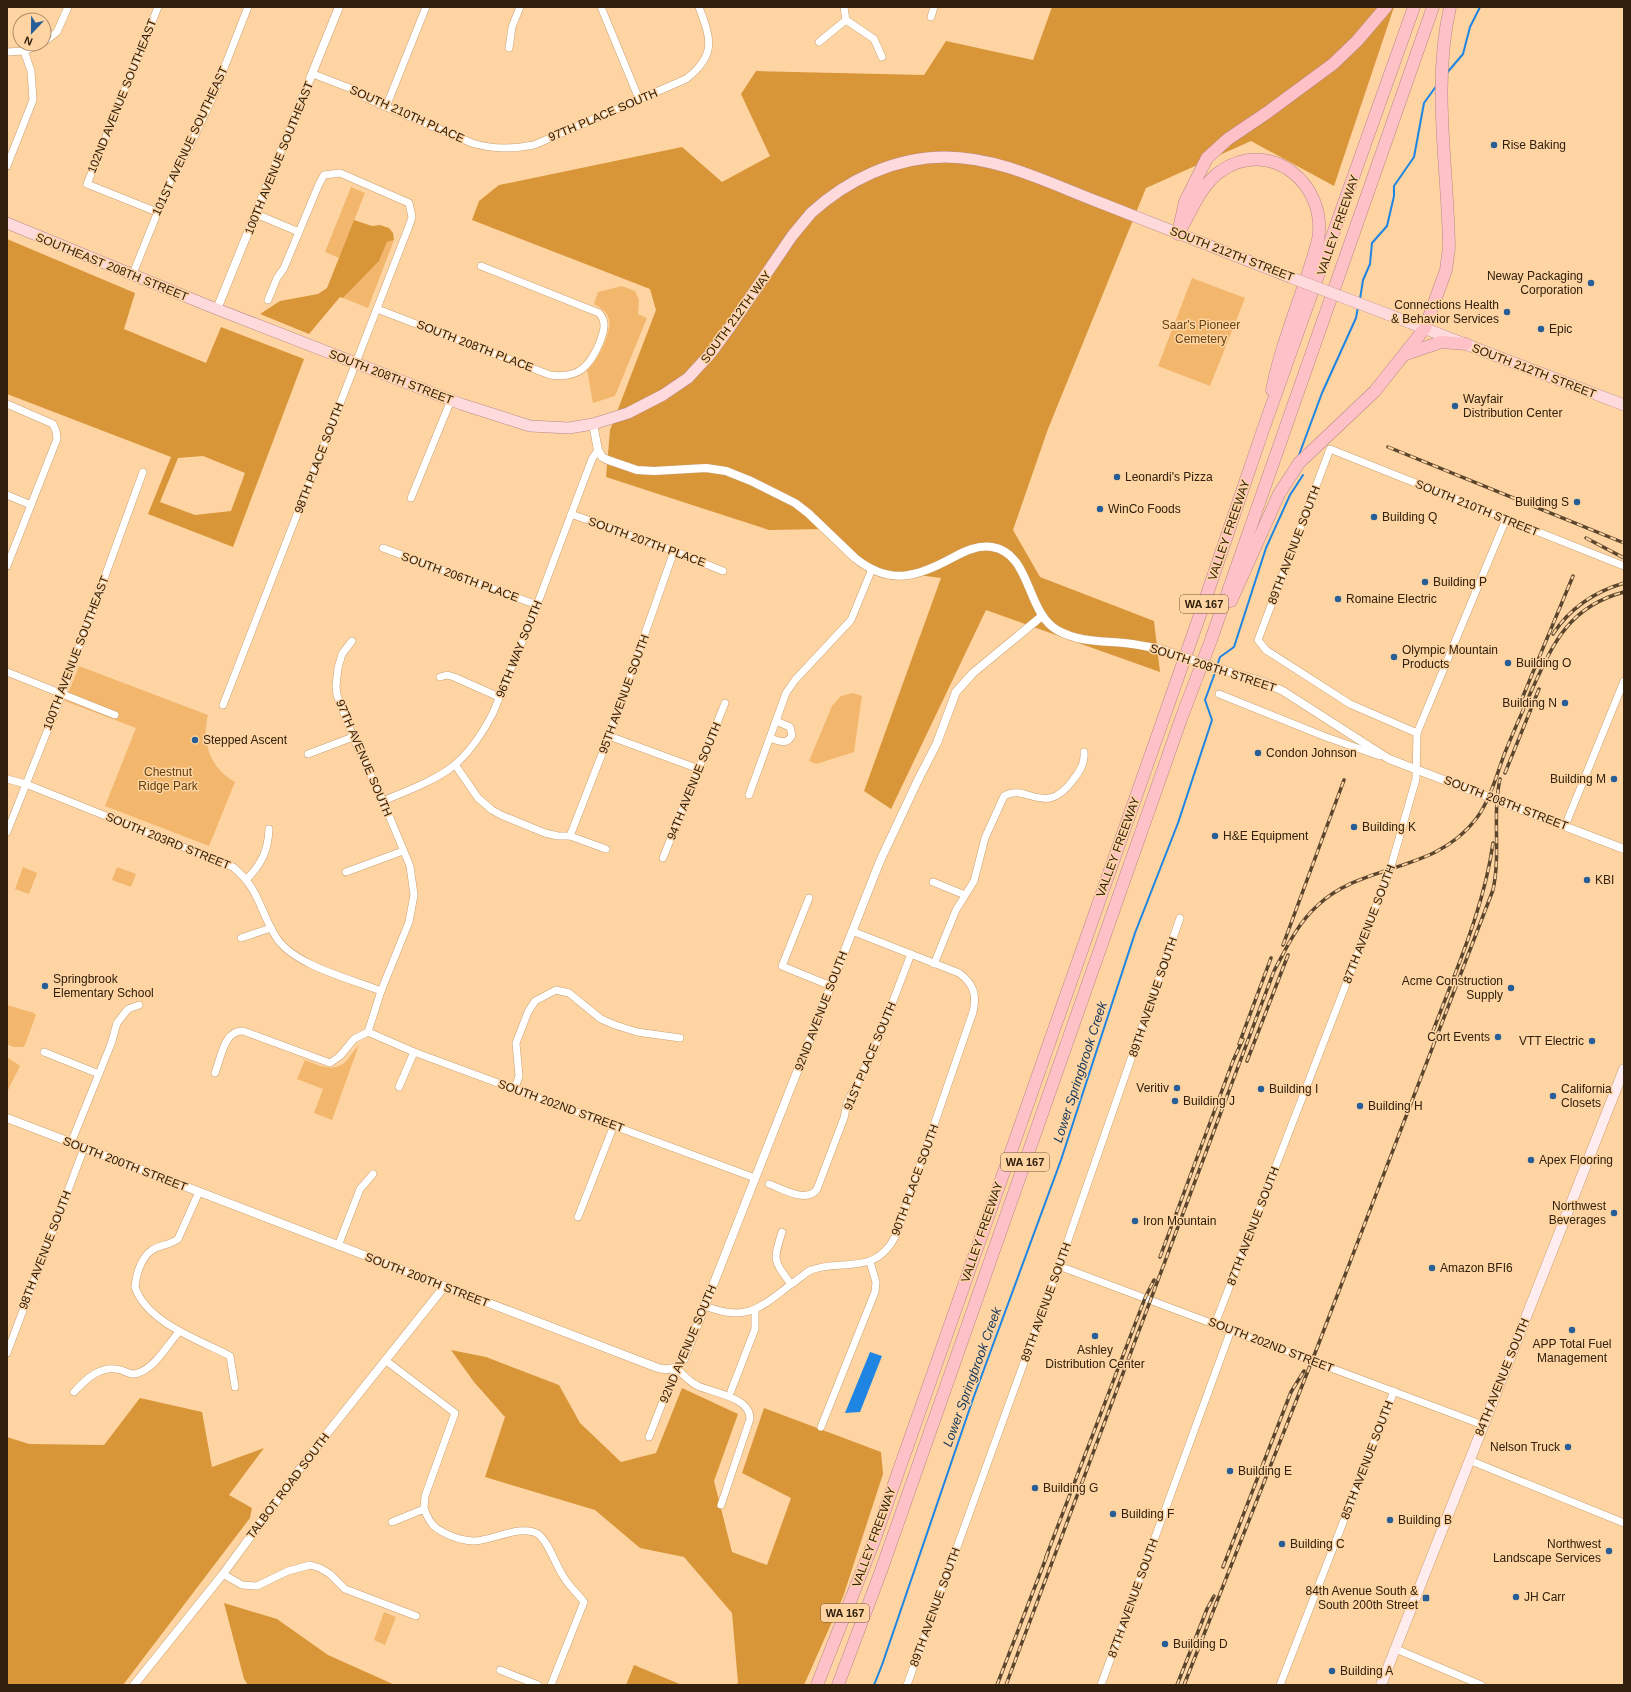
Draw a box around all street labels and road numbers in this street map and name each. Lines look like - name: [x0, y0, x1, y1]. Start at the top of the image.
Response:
- street label: 102ND AVENUE SOUTHEAST: [85, 16, 160, 175]
- street label: 101ST AVENUE SOUTHEAST: [149, 64, 231, 218]
- street label: 100TH AVENUE SOUTHEAST: [242, 79, 316, 237]
- street label: SOUTH 210TH PLACE: [347, 82, 467, 146]
- street label: 97TH PLACE SOUTH: [546, 86, 660, 144]
- street label: VALLEY FREEWAY: [1314, 173, 1362, 277]
- street label: SOUTH 212TH STREET: [1168, 224, 1297, 284]
- street label: SOUTHEAST 208TH STREET: [34, 230, 191, 304]
- street label: SOUTH 212TH WAY: [698, 268, 774, 366]
- street label: SOUTH 208TH PLACE: [415, 317, 535, 375]
- street label: SOUTH 212TH STREET: [1470, 341, 1599, 401]
- street label: SOUTH 208TH STREET: [327, 347, 456, 407]
- street label: 98TH PLACE SOUTH: [291, 401, 347, 515]
- street label: SOUTH 210TH STREET: [1413, 477, 1541, 539]
- street label: VALLEY FREEWAY: [1205, 478, 1253, 582]
- street label: 89TH AVENUE SOUTH: [1265, 484, 1323, 606]
- street label: SOUTH 207TH PLACE: [586, 514, 708, 570]
- street label: SOUTH 206TH PLACE: [399, 549, 521, 605]
- street label: 100TH AVENUE SOUTHEAST: [40, 573, 112, 732]
- road number: WA 167: [1180, 595, 1228, 613]
- street label: 96TH WAY SOUTH: [493, 598, 545, 700]
- street label: 95TH AVENUE SOUTH: [596, 632, 652, 756]
- street label: SOUTH 208TH STREET: [1148, 641, 1279, 695]
- street label: 97TH AVENUE SOUTH: [333, 697, 395, 819]
- street label: 94TH AVENUE SOUTH: [664, 720, 724, 842]
- street label: SOUTH 208TH STREET: [1442, 773, 1571, 833]
- street label: VALLEY FREEWAY: [1093, 795, 1143, 899]
- street label: SOUTH 203RD STREET: [104, 810, 233, 873]
- street label: 87TH AVENUE SOUTH: [1340, 863, 1398, 985]
- street label: 89TH AVENUE SOUTH: [1126, 935, 1180, 1059]
- street label: 92ND AVENUE SOUTH: [792, 949, 850, 1073]
- street label: 91ST PLACE SOUTH: [841, 1000, 899, 1112]
- street label: SOUTH 202ND STREET: [496, 1077, 627, 1136]
- street label: 90TH PLACE SOUTH: [888, 1122, 942, 1238]
- street label: SOUTH 200TH STREET: [61, 1134, 190, 1194]
- road number: WA 167: [1001, 1153, 1049, 1171]
- street label: 87TH AVENUE SOUTH: [1224, 1165, 1282, 1287]
- street label: VALLEY FREEWAY: [958, 1180, 1006, 1284]
- street label: 98TH AVENUE SOUTH: [16, 1189, 74, 1311]
- street label: 89TH AVENUE SOUTH: [1018, 1240, 1074, 1364]
- street label: SOUTH 200TH STREET: [363, 1250, 492, 1310]
- street label: 92ND AVENUE SOUTH: [657, 1283, 719, 1405]
- street label: SOUTH 202ND STREET: [1206, 1315, 1336, 1376]
- street label: 84TH AVENUE SOUTH: [1472, 1316, 1532, 1438]
- street label: 85TH AVENUE SOUTH: [1338, 1399, 1396, 1521]
- street label: TALBOT ROAD SOUTH: [244, 1430, 332, 1542]
- street label: VALLEY FREEWAY: [849, 1485, 899, 1589]
- street label: 87TH AVENUE SOUTH: [1105, 1536, 1161, 1660]
- street label: 89TH AVENUE SOUTH: [907, 1545, 963, 1669]
- road number: WA 167: [821, 1604, 869, 1622]

